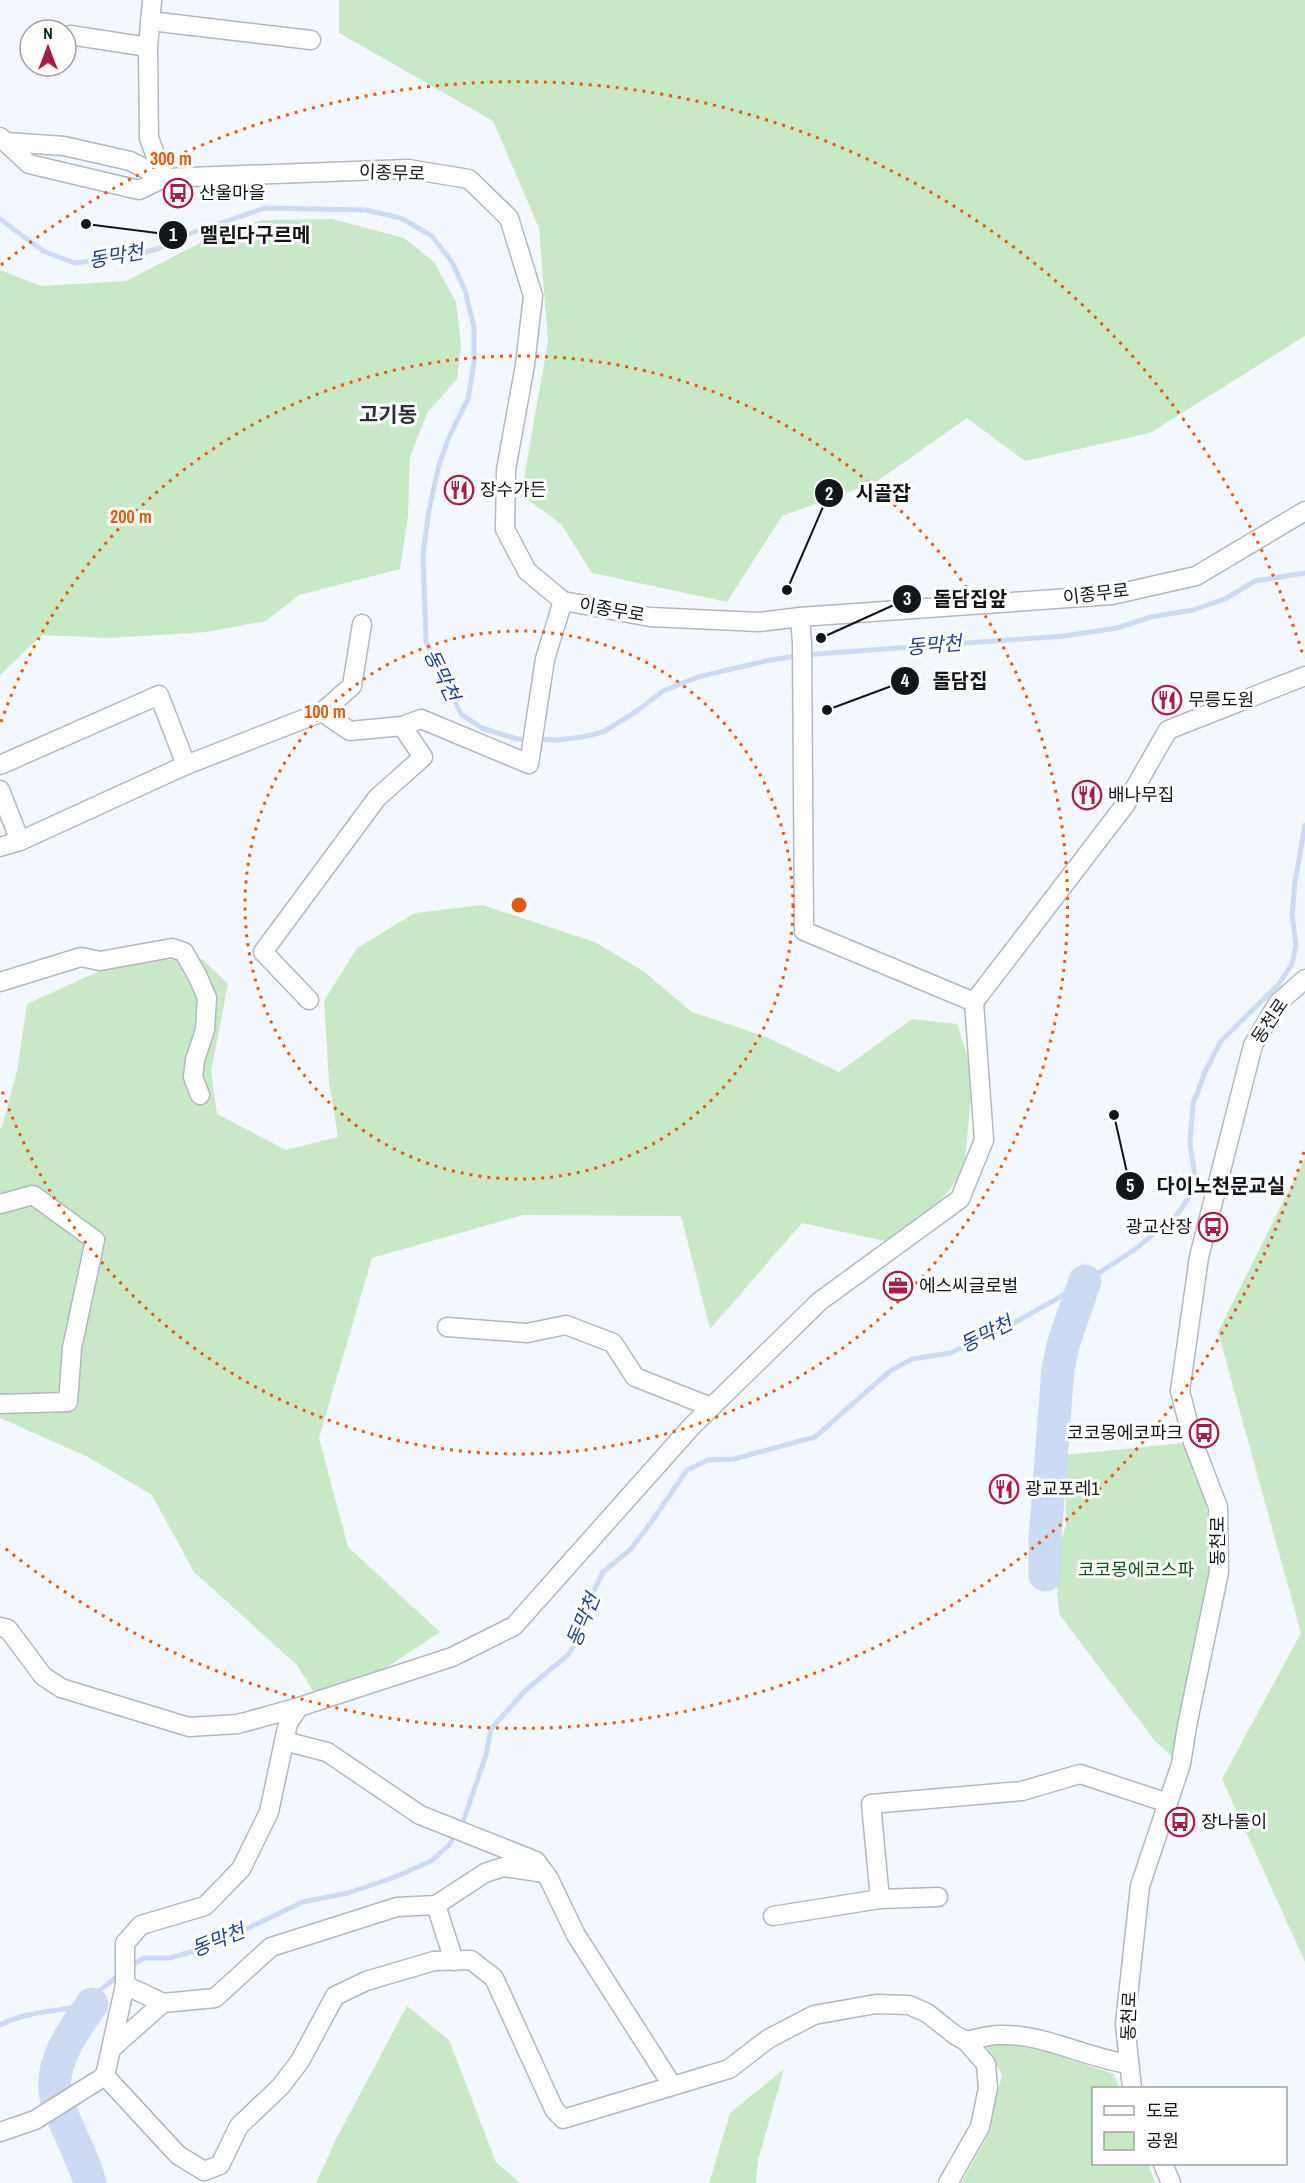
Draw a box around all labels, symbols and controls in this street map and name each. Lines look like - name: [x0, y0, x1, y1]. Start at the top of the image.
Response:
- north arrow: [18, 18, 78, 78]
- text: N: [43, 22, 53, 44]
- text: 300 m: [150, 146, 192, 171]
- street label: 이종무로: [358, 159, 426, 186]
- bus stop icon: 산울마을: [162, 177, 194, 209]
- place label: 산울마을: [199, 180, 265, 205]
- callout: 멜린다구르메: [158, 216, 322, 254]
- text: 멜린다구르메: [200, 221, 310, 248]
- text: 1: [169, 222, 178, 247]
- water label: 동막천: [86, 237, 148, 274]
- district label: 고기동: [359, 400, 417, 429]
- restaurant icon: 장수가든: [443, 474, 475, 506]
- callout: 시골잡: [814, 474, 923, 512]
- place label: 장수가든: [480, 477, 546, 502]
- text: 시골잡: [855, 479, 911, 506]
- text: 2: [825, 481, 833, 506]
- text: 200 m: [110, 504, 152, 529]
- street label: 이종무로: [1062, 577, 1130, 610]
- callout: 돌담집앞: [892, 580, 1019, 618]
- text: 돌담집앞: [933, 585, 1007, 612]
- text: 3: [903, 586, 911, 611]
- street label: 이종무로: [577, 591, 647, 628]
- water label: 동막천: [905, 628, 965, 660]
- water label: 동막천: [418, 644, 468, 708]
- callout: 돌담집: [890, 662, 999, 700]
- text: 돌담집: [932, 667, 988, 694]
- text: 4: [901, 668, 910, 693]
- restaurant icon: 무릉도원: [1151, 684, 1183, 716]
- place label: 무릉도원: [1188, 687, 1254, 712]
- text: 100 m: [304, 699, 346, 724]
- restaurant icon: 배나무집: [1071, 779, 1103, 811]
- place label: 배나무집: [1108, 782, 1174, 807]
- centre of rings: [509, 895, 529, 915]
- street label: 동천로: [1245, 993, 1294, 1048]
- callout: 다이노천문교실: [1115, 1167, 1298, 1205]
- text: 다이노천문교실: [1157, 1172, 1285, 1199]
- text: 5: [1126, 1173, 1134, 1198]
- bus stop icon: 광교산장: [1197, 1211, 1229, 1243]
- place label: 광교산장: [1126, 1214, 1192, 1239]
- office icon: 에스씨글로벌: [882, 1270, 914, 1302]
- place label: 에스씨글로벌: [919, 1273, 1018, 1298]
- water label: 동막천: [955, 1308, 1019, 1358]
- bus stop icon: 코코몽에코파크: [1188, 1417, 1220, 1449]
- place label: 코코몽에코파크: [1067, 1420, 1183, 1445]
- restaurant icon: 광교포레1: [988, 1473, 1020, 1505]
- place label: 광교포레1: [1025, 1476, 1100, 1501]
- street label: 동천로: [1205, 1516, 1230, 1566]
- park label: 코코몽에코스파: [1078, 1557, 1194, 1582]
- water label: 동막천: [559, 1587, 607, 1650]
- bus stop icon: 장나돌이: [1164, 1806, 1196, 1838]
- place label: 장나돌이: [1201, 1809, 1267, 1834]
- water label: 동막천: [187, 1916, 251, 1962]
- street label: 동천로: [1115, 1991, 1142, 2041]
- legend: [1092, 2087, 1287, 2165]
- text: 도로: [1146, 2098, 1179, 2123]
- text: 공원: [1146, 2128, 1179, 2153]

